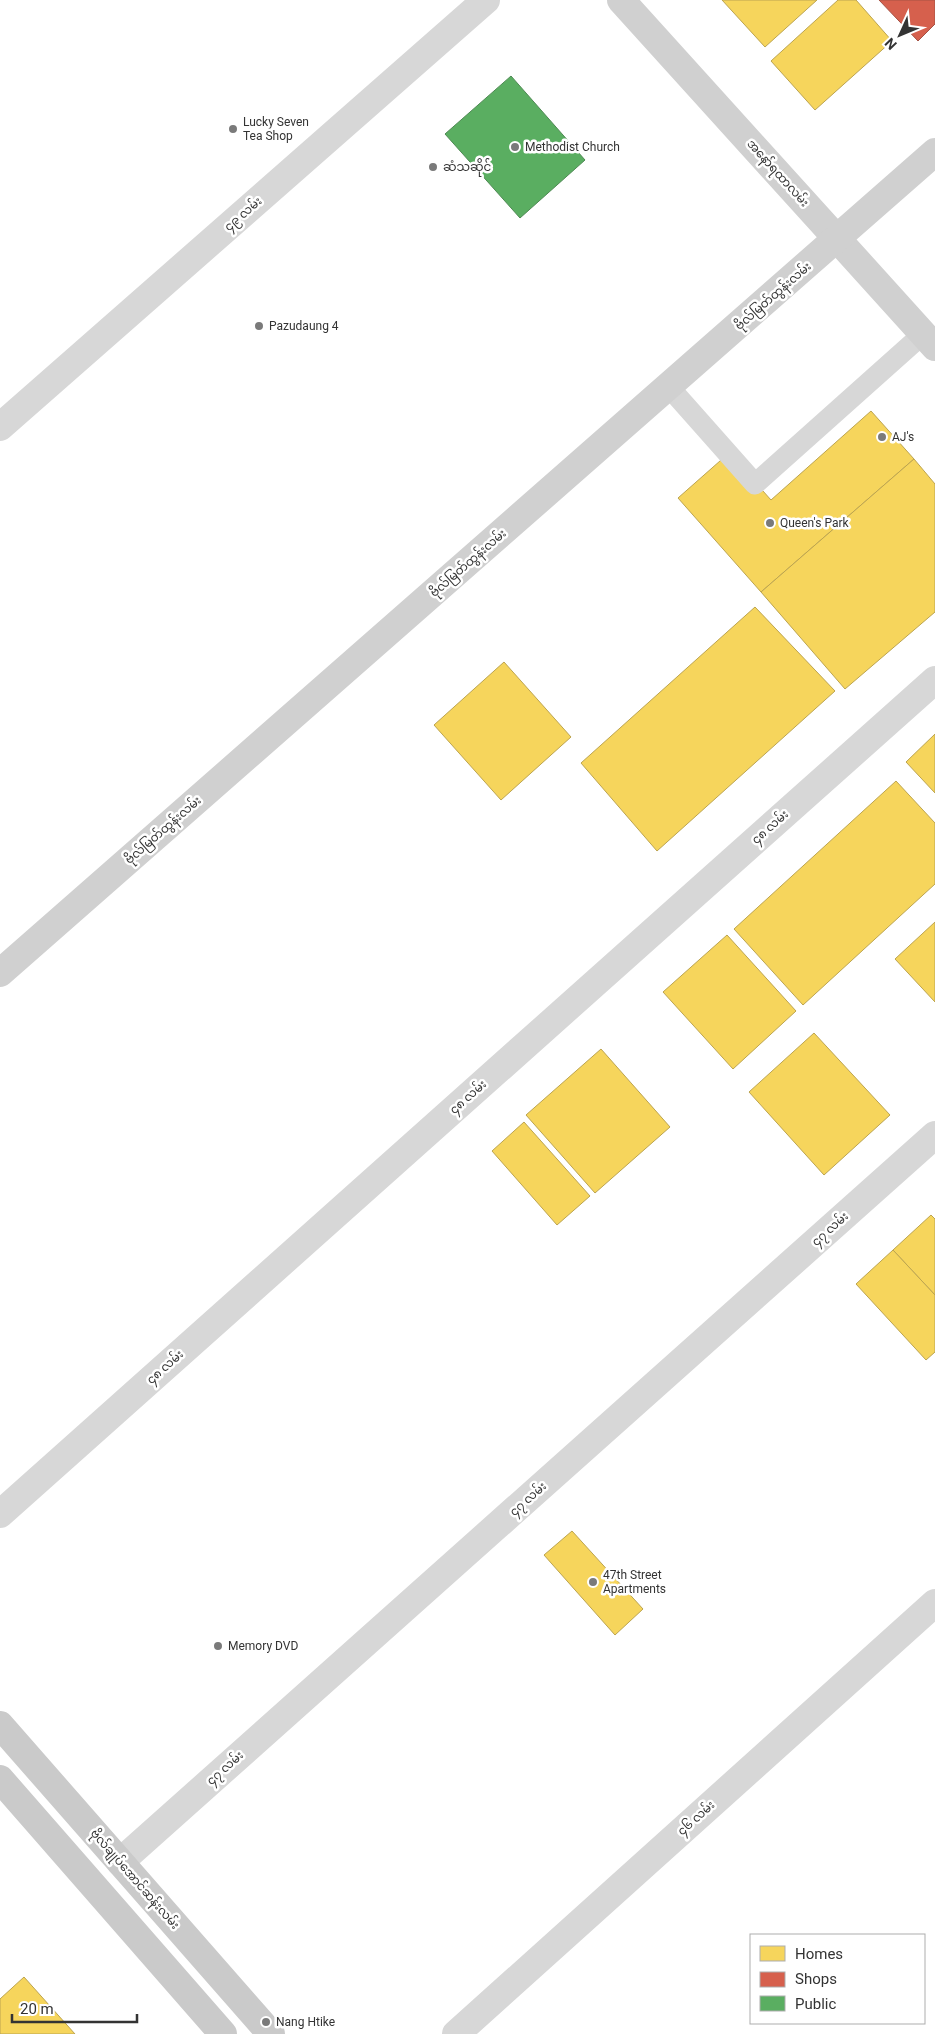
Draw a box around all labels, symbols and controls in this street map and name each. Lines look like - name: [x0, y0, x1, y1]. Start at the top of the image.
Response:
- north arrow: [875, 10, 925, 60]
- text: N: [881, 35, 900, 53]
- place label: Lucky Seven Tea Shop: [243, 115, 309, 143]
- marker: Lucky Seven Tea Shop: [227, 123, 239, 135]
- street label: အနော်ရထာလမ်း: [742, 135, 813, 211]
- place label: Methodist Church: [525, 140, 620, 154]
- marker: Methodist Church: [509, 141, 521, 153]
- place label: ဆံသဆိုင်: [443, 158, 492, 177]
- marker: ဆံသဆိုင်: [427, 161, 439, 173]
- street label: ၄၉ လမ်း: [220, 193, 266, 236]
- street label: ဗိုလ်မြတ်ထွန်းလမ်း: [731, 258, 816, 335]
- place label: Pazudaung 4: [269, 319, 339, 333]
- marker: Pazudaung 4: [253, 320, 265, 332]
- place label: AJ's: [892, 430, 914, 444]
- marker: AJ's: [876, 431, 888, 443]
- place label: Queen's Park: [780, 516, 850, 530]
- marker: Queen's Park: [764, 517, 776, 529]
- street label: ဗိုလ်မြတ်ထွန်းလမ်း: [426, 525, 511, 602]
- street label: ဗိုလ်မြတ်ထွန်းလမ်း: [121, 792, 206, 869]
- street label: ၄၈ လမ်း: [748, 806, 793, 849]
- street label: ၄၈ လမ်း: [446, 1076, 491, 1119]
- street label: ၄၇ လမ်း: [808, 1208, 853, 1251]
- street label: ၄၈ လမ်း: [143, 1346, 188, 1389]
- street label: ၄၇ လမ်း: [506, 1478, 551, 1521]
- place label: 47th Street Apartments: [603, 1568, 666, 1596]
- marker: 47th Street Apartments: [587, 1576, 599, 1588]
- place label: Memory DVD: [228, 1639, 298, 1653]
- marker: Memory DVD: [212, 1640, 224, 1652]
- street label: ၄၇ လမ်း: [203, 1747, 248, 1790]
- street label: ၄၆ လမ်း: [673, 1796, 719, 1840]
- street label: ဗိုလ်ချုပ်အောင်ဆန်းလမ်း: [86, 1825, 184, 1934]
- legend: [750, 1934, 925, 2024]
- text: Homes: [795, 1945, 843, 1963]
- text: Shops: [795, 1970, 837, 1988]
- scale bar: [12, 1992, 138, 2024]
- text: Public: [795, 1995, 836, 2013]
- text: 20 m: [20, 2000, 54, 2018]
- place label: Nang Htike: [276, 2015, 335, 2029]
- marker: Nang Htike: [260, 2016, 272, 2028]

